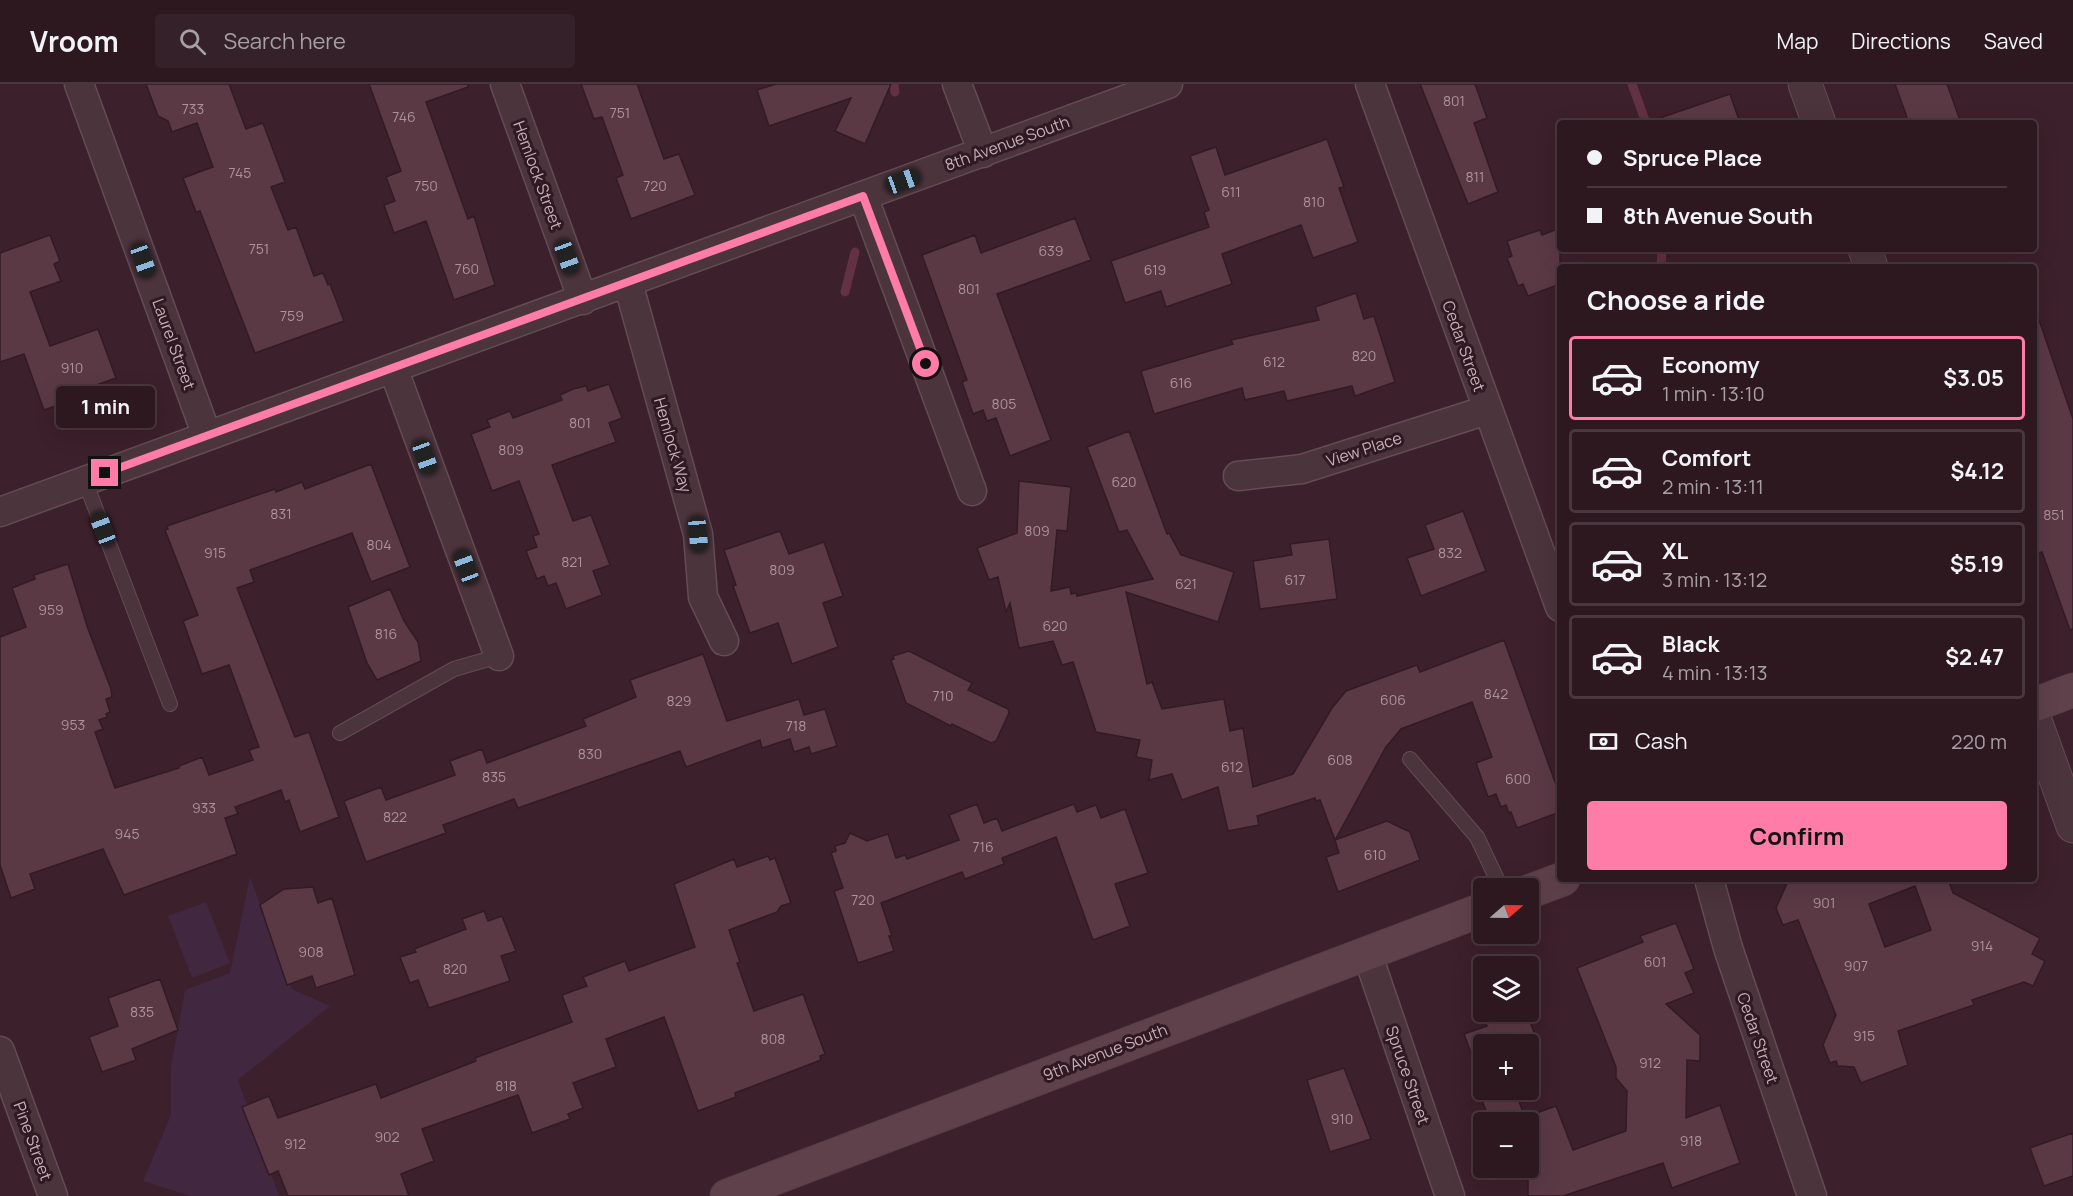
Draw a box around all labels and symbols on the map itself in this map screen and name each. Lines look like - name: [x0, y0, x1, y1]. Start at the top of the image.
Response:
- house number: 801: [1443, 91, 1465, 110]
- house number: 733: [182, 99, 204, 118]
- house number: 751: [610, 103, 630, 122]
- house number: 746: [392, 107, 416, 126]
- street label: 8th Avenue South: [942, 110, 1072, 176]
- street label: Hemlock Street: [508, 118, 568, 232]
- house number: 745: [229, 163, 251, 182]
- car: [883, 166, 923, 196]
- house number: 811: [1465, 167, 1485, 186]
- house number: 750: [414, 176, 438, 195]
- house number: 720: [643, 176, 667, 195]
- house number: 611: [1221, 182, 1241, 201]
- house number: 810: [1303, 192, 1325, 211]
- car: [552, 237, 582, 277]
- house number: 751: [249, 239, 269, 258]
- car: [128, 240, 158, 280]
- house number: 639: [1038, 241, 1064, 260]
- house number: 760: [455, 259, 479, 278]
- house number: 619: [1144, 260, 1166, 279]
- house number: 801: [958, 279, 980, 298]
- street label: Laurel Street: [147, 295, 201, 393]
- street label: Cedar Street: [1437, 298, 1491, 394]
- house number: 759: [280, 306, 304, 325]
- house number: 820: [1352, 346, 1376, 365]
- route start: [912, 350, 939, 377]
- house number: 612: [1263, 352, 1285, 371]
- house number: 910: [61, 358, 83, 377]
- house number: 616: [1170, 373, 1192, 392]
- callout: 1 min: [56, 386, 154, 428]
- house number: 805: [992, 394, 1016, 413]
- street label: Hemlock Way: [649, 395, 697, 496]
- house number: 801: [569, 413, 591, 432]
- street label: View Place: [1324, 427, 1404, 471]
- car: [410, 437, 440, 477]
- house number: 809: [498, 440, 524, 459]
- route end: [91, 459, 118, 486]
- house number: 620: [1111, 472, 1137, 491]
- house number: 831: [270, 504, 292, 523]
- house number: 851: [2043, 505, 2065, 524]
- car: [88, 509, 118, 549]
- car: [687, 515, 709, 553]
- house number: 809: [1024, 521, 1050, 540]
- house number: 804: [367, 535, 391, 554]
- house number: 915: [204, 543, 226, 562]
- house number: 832: [1438, 543, 1462, 562]
- car: [451, 547, 481, 587]
- house number: 821: [561, 552, 583, 571]
- house number: 809: [769, 560, 795, 579]
- house number: 617: [1285, 570, 1305, 589]
- house number: 621: [1175, 574, 1197, 593]
- house number: 959: [38, 600, 64, 619]
- house number: 620: [1042, 616, 1068, 635]
- house number: 816: [375, 624, 397, 643]
- house number: 842: [1484, 684, 1508, 703]
- house number: 710: [932, 686, 954, 705]
- house number: 606: [1380, 690, 1406, 709]
- house number: 829: [667, 691, 691, 710]
- house number: 953: [61, 715, 85, 734]
- house number: 718: [786, 716, 806, 735]
- house number: 830: [578, 744, 602, 763]
- house number: 608: [1327, 750, 1353, 769]
- house number: 612: [1221, 757, 1243, 776]
- house number: 835: [482, 767, 506, 786]
- house number: 600: [1505, 769, 1531, 788]
- house number: 933: [192, 798, 216, 817]
- house number: 822: [383, 807, 407, 826]
- house number: 945: [114, 824, 140, 843]
- house number: 716: [972, 837, 994, 856]
- house number: 610: [1364, 845, 1386, 864]
- north arrow: [1473, 878, 1539, 944]
- house number: 720: [851, 890, 875, 909]
- house number: 901: [1813, 893, 1835, 912]
- house number: 914: [1971, 936, 1993, 955]
- house number: 908: [298, 942, 324, 961]
- house number: 601: [1644, 952, 1666, 971]
- house number: 907: [1844, 956, 1868, 975]
- house number: 820: [443, 959, 467, 978]
- street label: Cedar Street: [1732, 989, 1784, 1087]
- house number: 835: [130, 1002, 154, 1021]
- street label: 9th Avenue South: [1040, 1018, 1170, 1086]
- street label: Spruce Street: [1381, 1023, 1435, 1127]
- house number: 915: [1853, 1026, 1875, 1045]
- house number: 808: [761, 1029, 785, 1048]
- house number: 912: [1639, 1053, 1661, 1072]
- house number: 818: [495, 1076, 517, 1095]
- street label: Pine Street: [9, 1099, 57, 1183]
- house number: 910: [1331, 1109, 1353, 1128]
- house number: 902: [374, 1127, 400, 1146]
- house number: 918: [1680, 1131, 1702, 1150]
- house number: 912: [284, 1134, 306, 1153]

